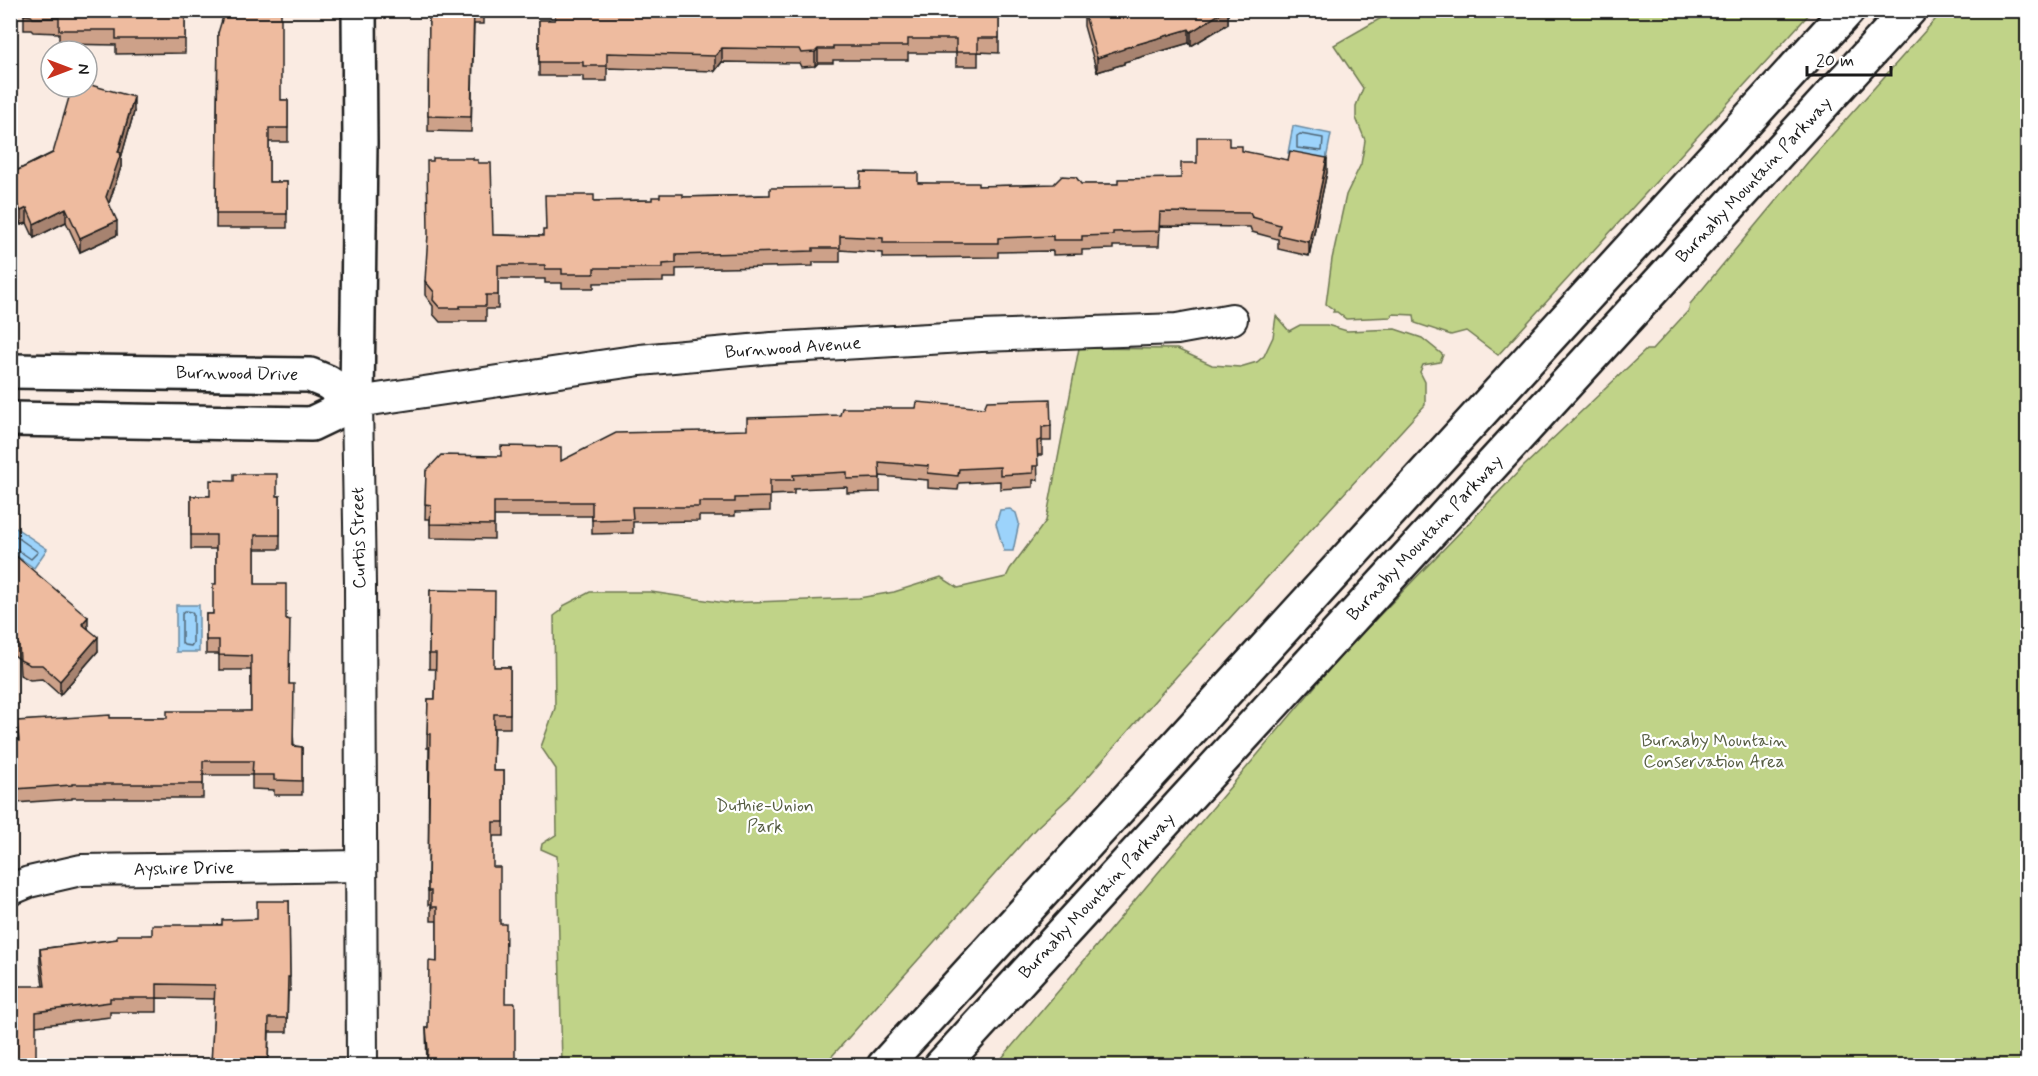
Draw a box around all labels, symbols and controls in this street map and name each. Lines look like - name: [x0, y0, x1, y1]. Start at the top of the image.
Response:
- north arrow: [39, 39, 99, 99]
- scale bar: [1807, 39, 1891, 77]
- text: 20 m: [1816, 49, 1854, 73]
- text: N: [72, 64, 93, 74]
- street label: Burnaby Mountain Parkway: [1671, 92, 1837, 268]
- street label: Burnwood Avenue: [724, 331, 862, 365]
- street label: Burnwood Drive: [176, 361, 298, 387]
- street label: Burnaby Mountain Parkway: [1342, 450, 1508, 626]
- street label: Curtis Street: [346, 487, 372, 589]
- park label: Burnaby Mountain Conservation Area: [1641, 729, 1787, 774]
- park label: Duthie-Union Park: [716, 794, 814, 839]
- street label: Burnaby Mountain Parkway: [1014, 808, 1180, 984]
- street label: Ayshire Drive: [134, 856, 235, 882]

